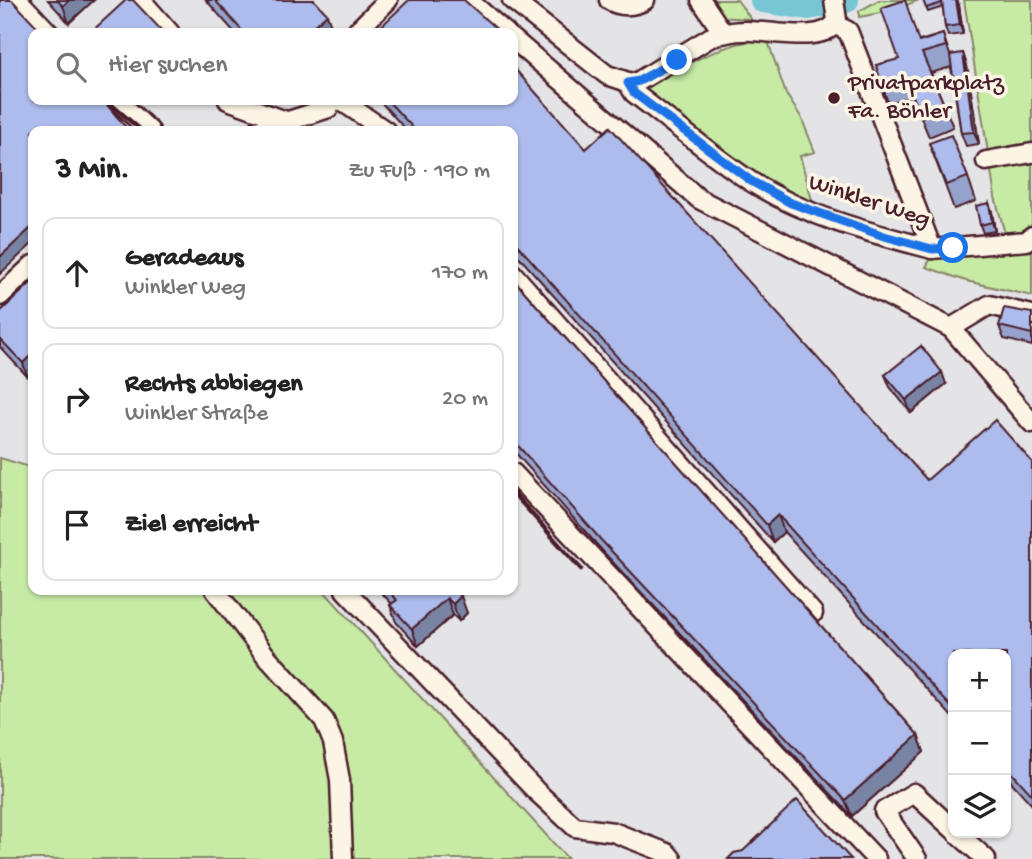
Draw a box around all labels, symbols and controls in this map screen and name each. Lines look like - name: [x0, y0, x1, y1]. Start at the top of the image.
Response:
- search box: [28, 28, 518, 105]
- route end: [661, 44, 692, 75]
- icon: search: [52, 48, 90, 86]
- text: Hier suchen: [108, 51, 228, 82]
- place label: Privatparkplatz Fa. Böhler: [847, 70, 1005, 127]
- marker: Privatparkplatz Fa. Böhler: [826, 90, 842, 106]
- text: 3 Min.: [56, 154, 130, 189]
- text: Zu Fuß · 190 m: [349, 158, 490, 185]
- street label: Winkler Weg: [805, 169, 933, 235]
- route start: [937, 232, 968, 263]
- text: Geradeaus: [125, 244, 243, 275]
- icon: ahead: [58, 254, 96, 292]
- text: 170 m: [432, 260, 488, 287]
- text: Winkler Weg: [125, 275, 246, 302]
- text: Rechts abbiegen: [125, 370, 303, 401]
- icon: right: [58, 380, 96, 418]
- text: 20 m: [442, 386, 488, 413]
- text: Winkler Straße: [125, 401, 268, 428]
- icon: arrive: [58, 506, 96, 544]
- text: Ziel erreicht: [125, 510, 257, 541]
- map controls: [948, 649, 1011, 838]
- button: +: [948, 649, 1011, 712]
- button: −: [948, 712, 1011, 775]
- button: layers: [948, 775, 1011, 838]

